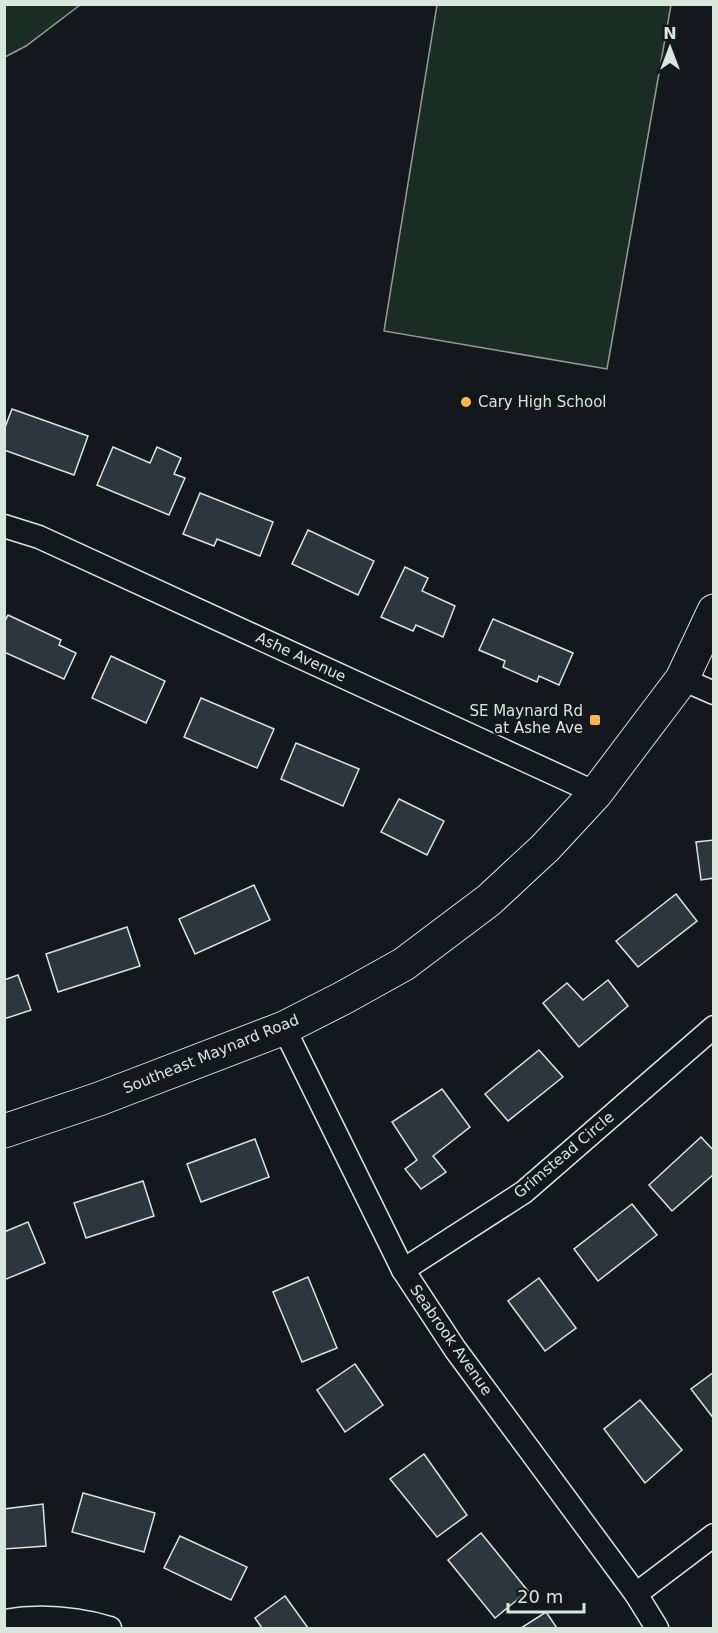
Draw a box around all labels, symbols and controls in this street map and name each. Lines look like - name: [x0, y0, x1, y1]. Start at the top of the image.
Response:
- north arrow: [640, 18, 700, 78]
- text: N: [663, 24, 677, 43]
- place label: Cary High School: [478, 393, 607, 411]
- marker: Cary High School: [459, 395, 473, 409]
- street label: Ashe Avenue: [253, 628, 349, 686]
- place label: SE Maynard Rd at Ashe Ave: [469, 702, 583, 737]
- marker: SE Maynard Rd at Ashe Ave: [588, 713, 602, 727]
- street label: Southeast Maynard Road: [120, 1010, 302, 1098]
- street label: Grimstead Circle: [510, 1108, 618, 1202]
- street label: Seabrook Avenue: [406, 1281, 496, 1399]
- scale bar: [508, 1576, 584, 1614]
- text: 20 m: [517, 1586, 563, 1607]

